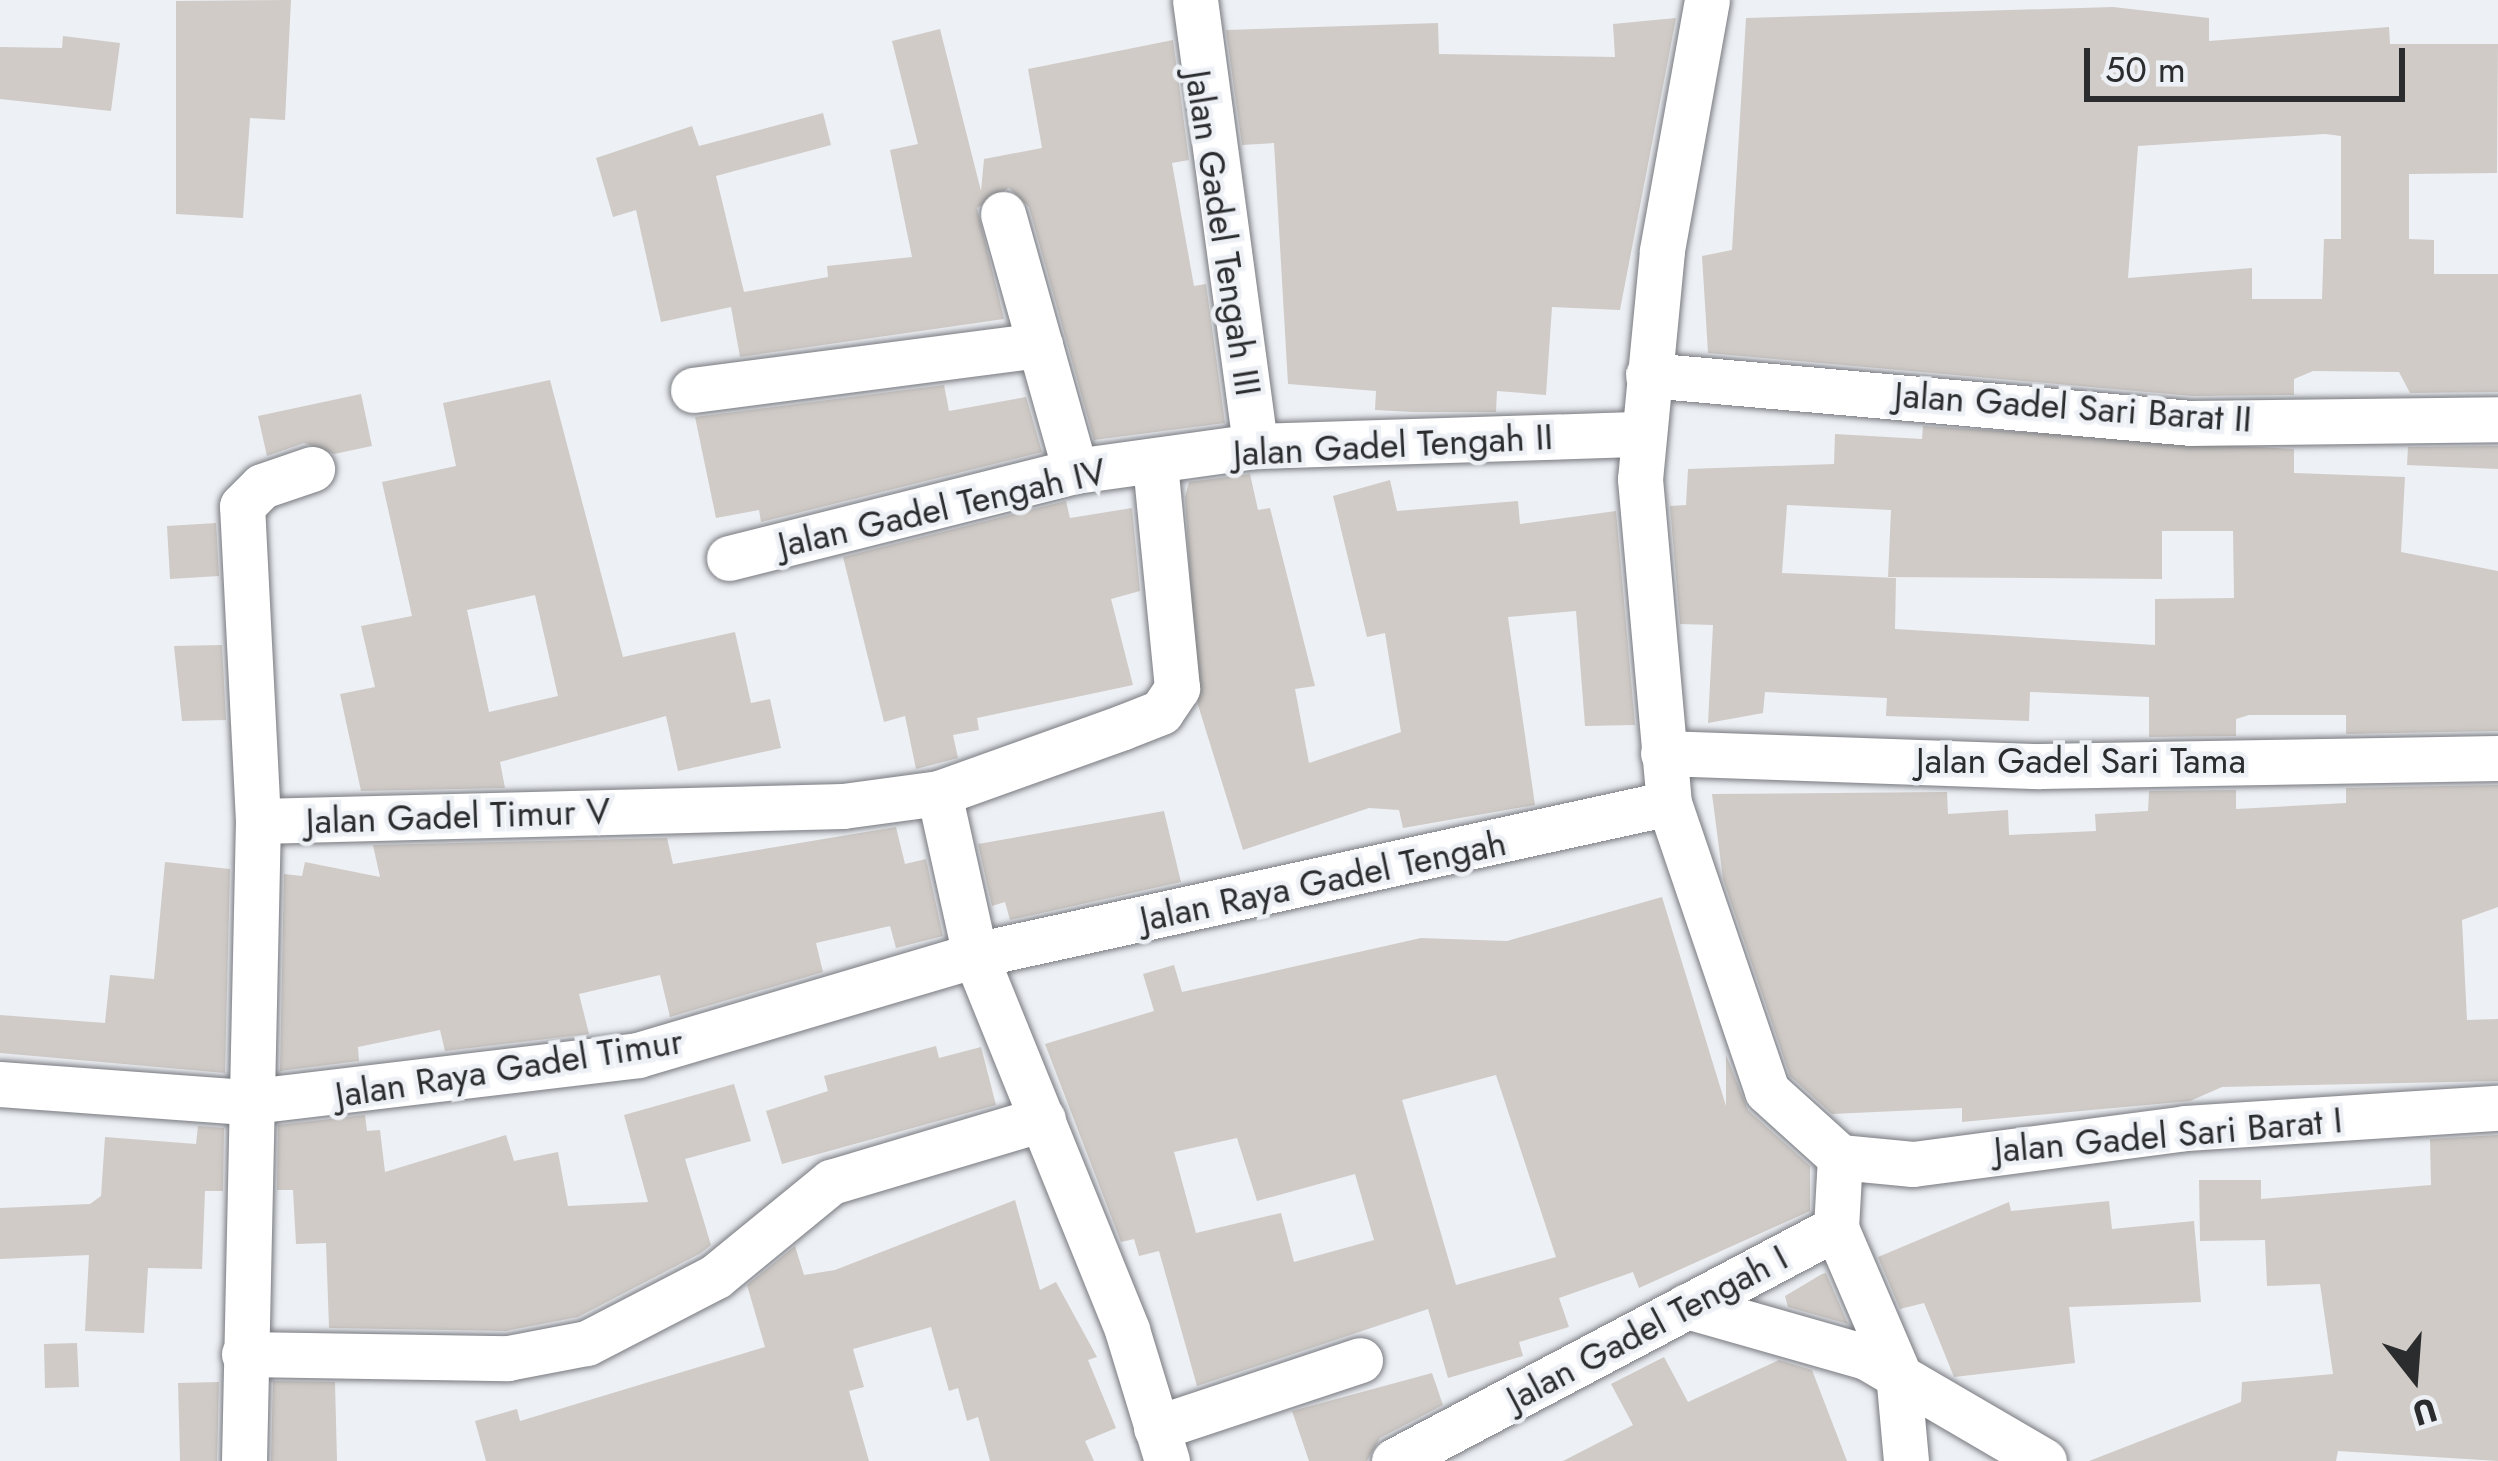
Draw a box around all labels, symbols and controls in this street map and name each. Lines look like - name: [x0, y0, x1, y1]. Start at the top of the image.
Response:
- scale bar: [2090, 24, 2411, 98]
- text: 50 m: [2105, 43, 2186, 95]
- street label: Jalan Gadel Tengah III: [1176, 67, 1270, 399]
- street label: Jalan Gadel Sari Barat II: [1893, 373, 2253, 441]
- street label: Jalan Gadel Tengah II: [1232, 415, 1554, 475]
- street label: Jalan Gadel Tengah IV: [774, 449, 1110, 567]
- street label: Jalan Gadel Sari Tama: [1916, 739, 2246, 783]
- street label: Jalan Gadel Timur V: [305, 789, 611, 843]
- street label: Jalan Raya Gadel Tengah: [1136, 821, 1510, 941]
- street label: Jalan Raya Gadel Timur: [332, 1019, 686, 1117]
- street label: Jalan Gadel Sari Barat I: [1992, 1098, 2344, 1172]
- street label: Jalan Gadel Tengah I: [1499, 1236, 1795, 1420]
- north arrow: [2354, 1317, 2474, 1437]
- text: U: [2407, 1386, 2443, 1438]

